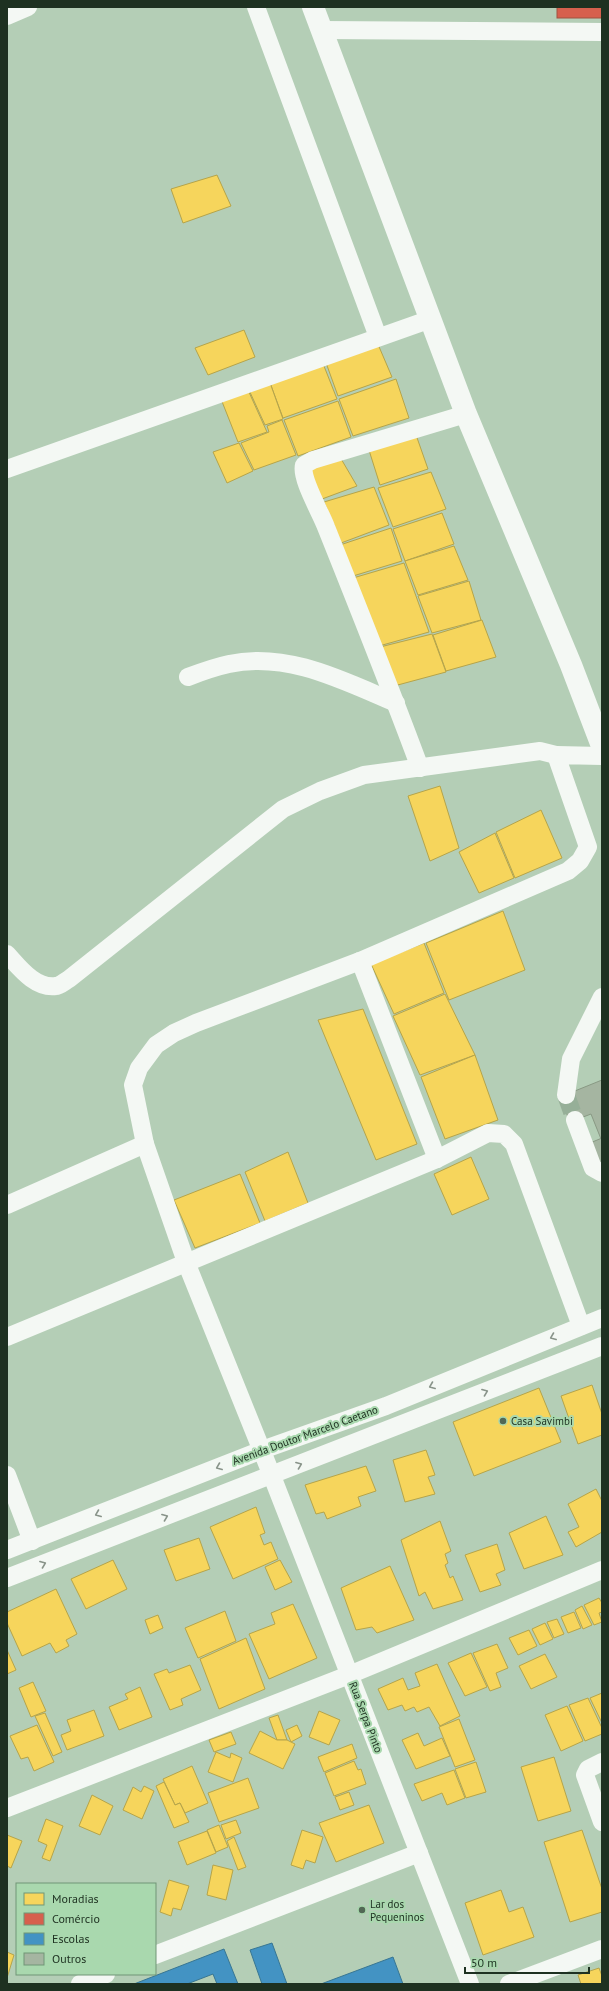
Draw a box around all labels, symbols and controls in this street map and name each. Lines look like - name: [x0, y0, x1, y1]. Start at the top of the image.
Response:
- one-way arrow: [549, 1332, 557, 1340]
- one-way arrow: [429, 1382, 436, 1390]
- one-way arrow: [481, 1389, 489, 1397]
- street label: Avenida Doutor Marcelo Caetano: [230, 1402, 380, 1468]
- place label: Casa Savimbi: [511, 1414, 573, 1428]
- marker: Casa Savimbi: [498, 1416, 508, 1426]
- one-way arrow: [216, 1462, 223, 1470]
- one-way arrow: [295, 1462, 302, 1470]
- one-way arrow: [95, 1510, 102, 1518]
- one-way arrow: [161, 1514, 168, 1522]
- one-way arrow: [40, 1561, 47, 1569]
- street label: Rua Serpa Pinto: [346, 1680, 386, 1755]
- legend: [16, 1883, 156, 1975]
- text: Moradias: [52, 1891, 99, 1906]
- place label: Lar dos Pequeninos: [370, 1897, 425, 1924]
- marker: Lar dos Pequeninos: [357, 1905, 367, 1915]
- text: Comércio: [52, 1911, 100, 1926]
- text: Escolas: [52, 1931, 90, 1946]
- scale bar: [465, 1949, 589, 1975]
- text: Outros: [52, 1951, 86, 1966]
- text: 50 m: [471, 1955, 497, 1970]

